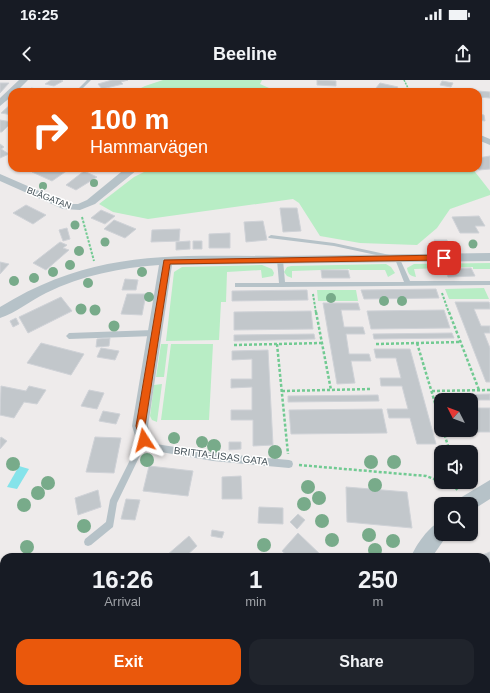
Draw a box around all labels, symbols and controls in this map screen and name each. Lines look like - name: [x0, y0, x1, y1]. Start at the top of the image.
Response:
- text: 16:25: [20, 6, 58, 23]
- icon: back: [16, 43, 38, 65]
- icon: share: [452, 43, 474, 65]
- text: Beeline: [213, 44, 277, 64]
- icon: right: [24, 104, 76, 156]
- text: 100 m: [90, 104, 169, 135]
- text: Hammarvägen: [90, 137, 208, 157]
- street label: BLÅGATAN: [25, 185, 73, 211]
- pin: [427, 241, 461, 275]
- icon: arrive: [433, 247, 455, 269]
- north arrow: [434, 393, 478, 437]
- map controls: [434, 393, 478, 541]
- position arrow: [123, 419, 165, 461]
- street label: BRITTA-LISAS GATA: [173, 445, 269, 467]
- button: sound: [434, 445, 478, 489]
- button: search: [434, 497, 478, 541]
- text: 16:26: [92, 566, 153, 593]
- text: 1: [249, 566, 262, 593]
- text: 250: [358, 566, 398, 593]
- text: Arrival: [104, 594, 141, 609]
- text: min: [245, 594, 266, 609]
- text: m: [373, 594, 383, 609]
- button: Exit: [16, 639, 241, 685]
- button: Share: [249, 639, 474, 685]

